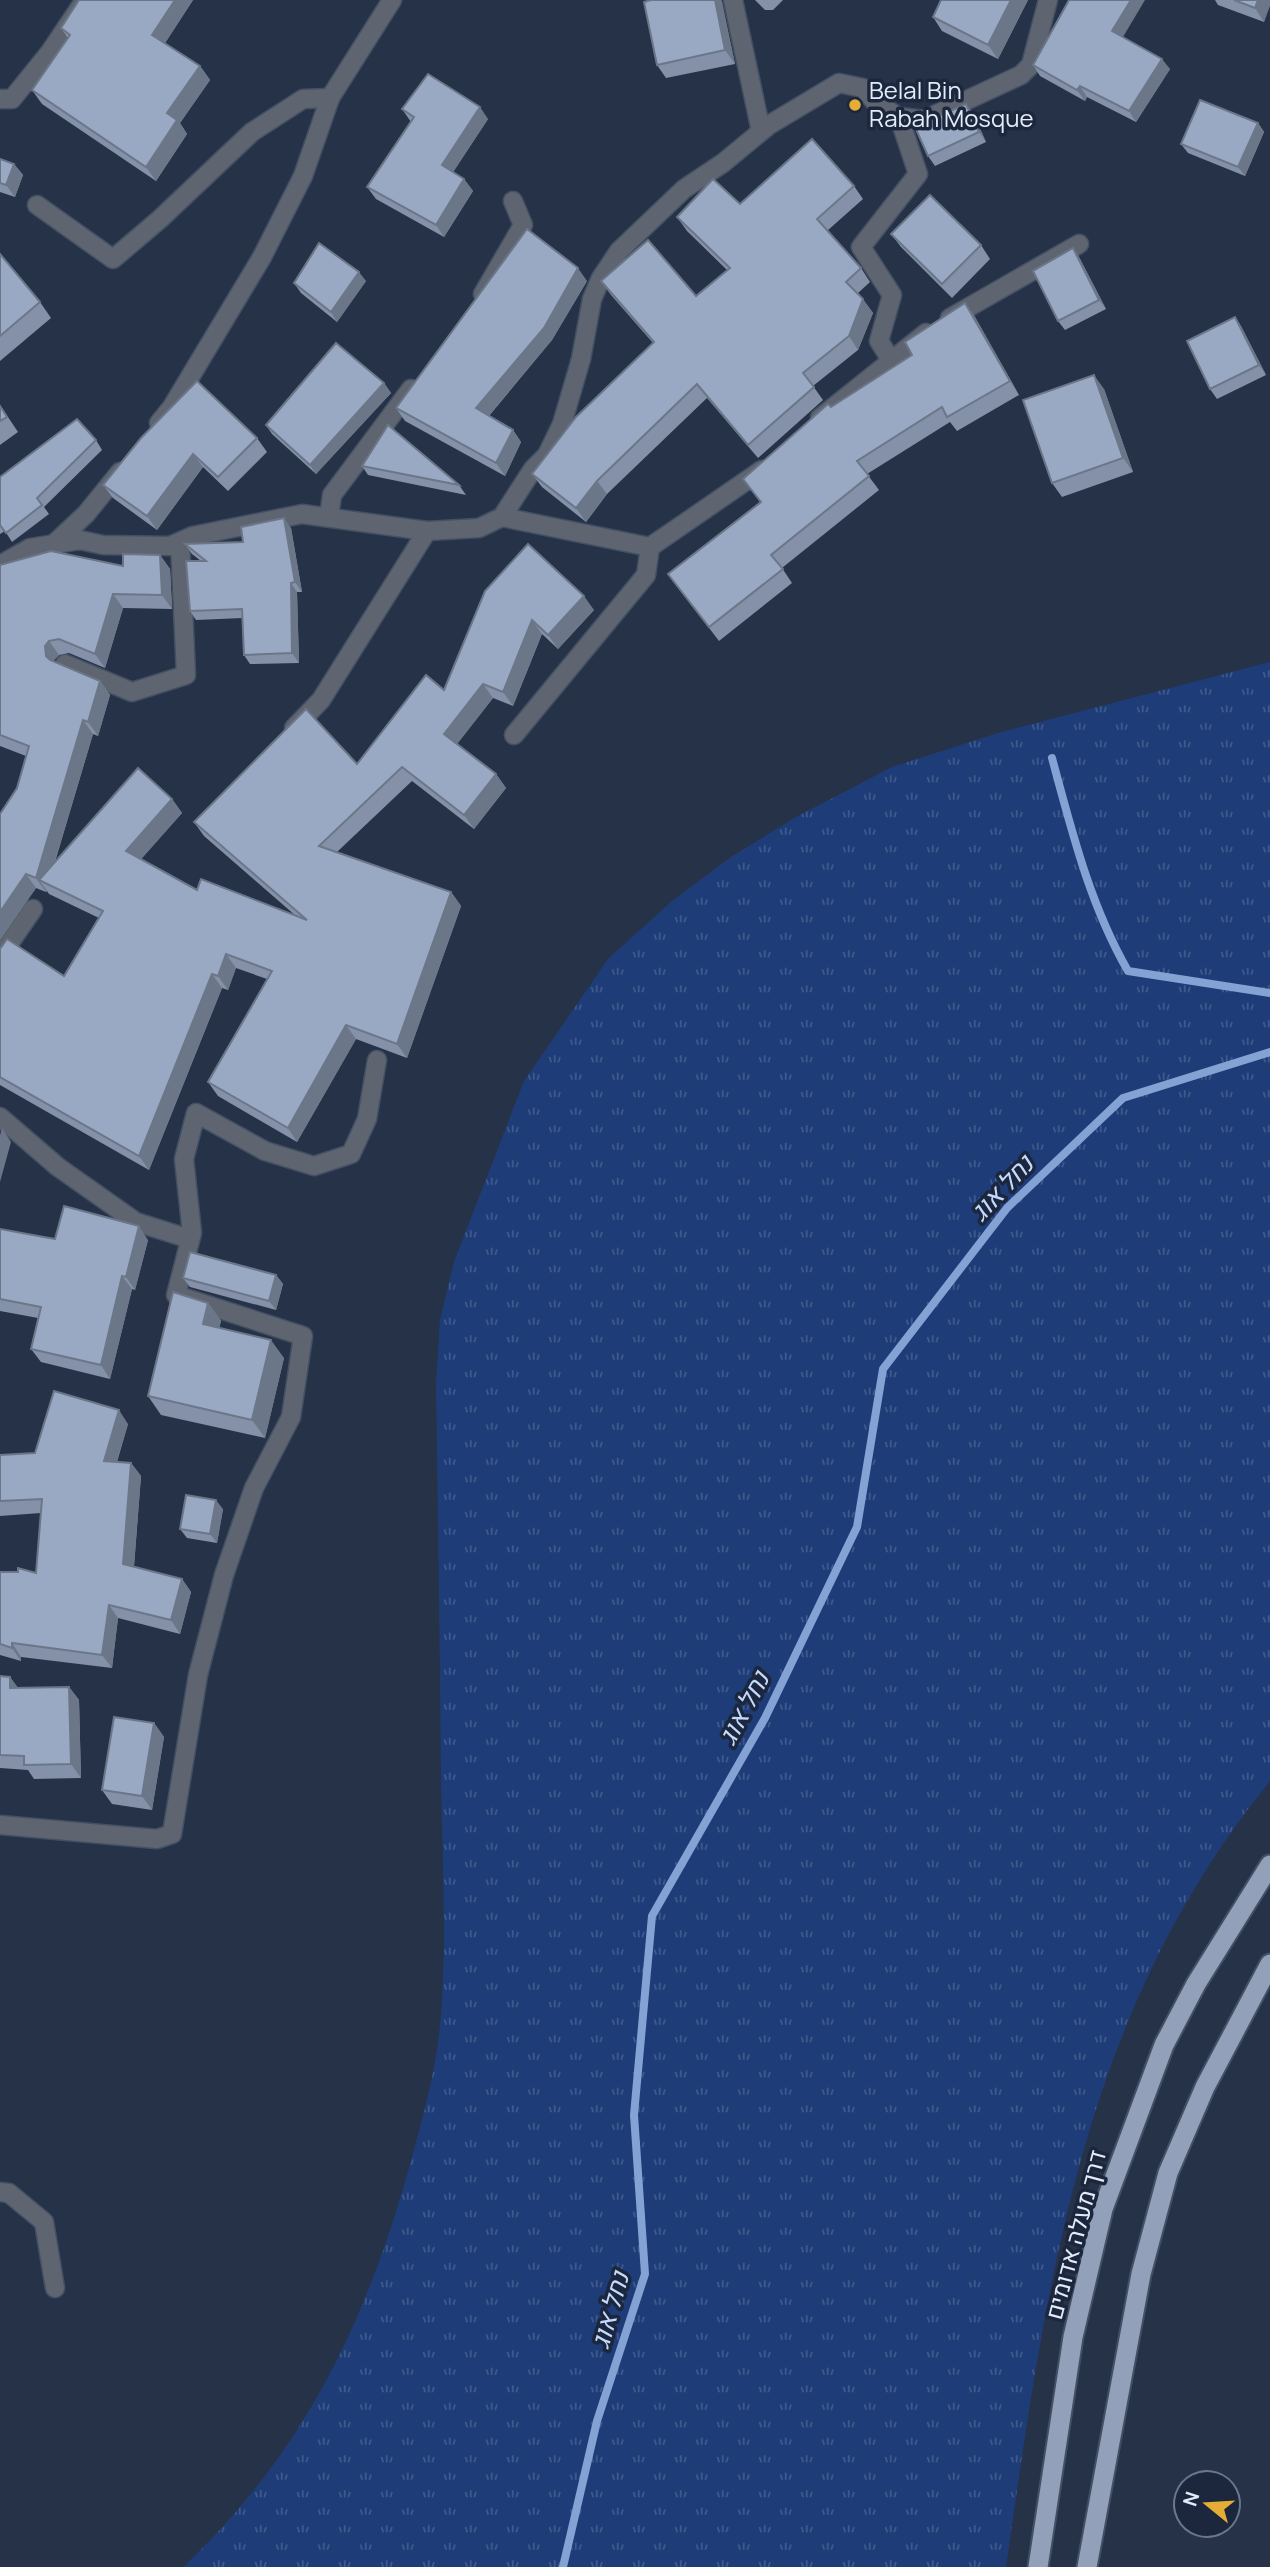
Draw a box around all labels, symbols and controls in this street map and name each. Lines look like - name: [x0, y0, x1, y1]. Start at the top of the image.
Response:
- place label: Belal Bin Rabah Mosque: [869, 73, 1033, 134]
- marker: Belal Bin Rabah Mosque: [847, 97, 863, 113]
- water label: נחל אוג: [961, 1145, 1042, 1228]
- water label: נחל אוג: [709, 1663, 778, 1750]
- street label: דרך מעלה אדומים: [1036, 2146, 1113, 2323]
- water label: נחל אוג: [581, 2266, 638, 2352]
- north arrow: [1172, 2469, 1242, 2539]
- text: N: [1176, 2488, 1205, 2509]

